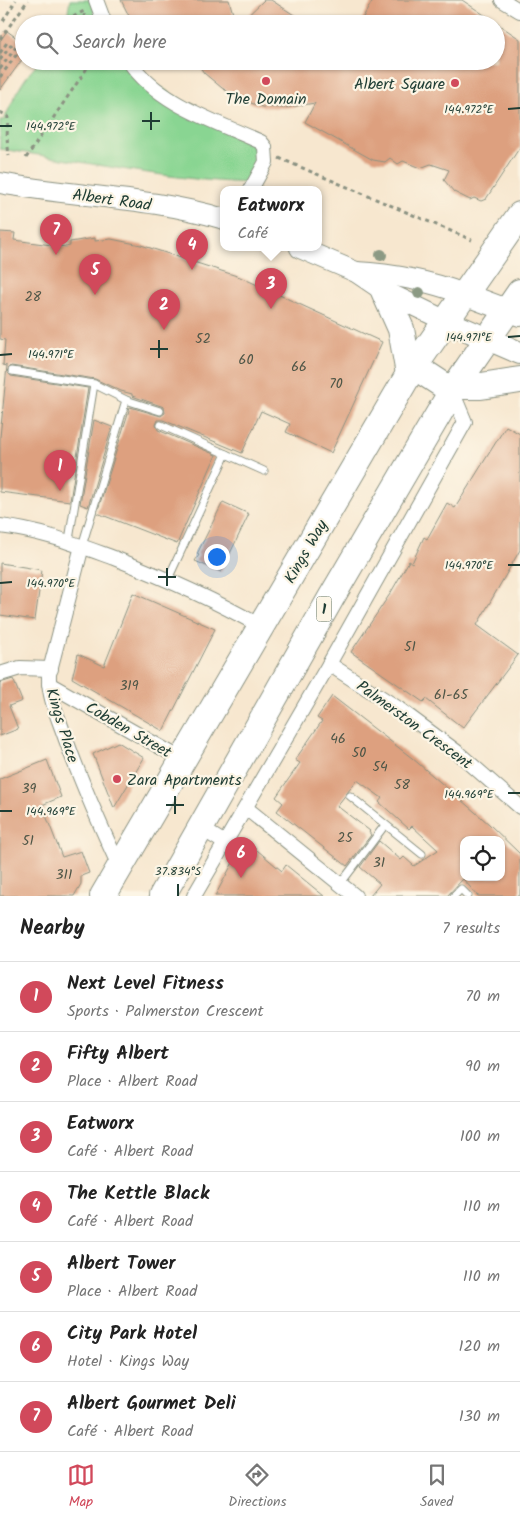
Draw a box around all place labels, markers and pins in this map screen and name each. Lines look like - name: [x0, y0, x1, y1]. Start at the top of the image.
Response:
- place label: Albert Square: [354, 72, 445, 97]
- marker: The Domain: [260, 75, 272, 87]
- marker: Albert Square: [449, 77, 461, 89]
- place label: The Domain: [226, 87, 306, 112]
- pin: 7: [40, 214, 72, 255]
- pin: 4: [176, 229, 208, 270]
- pin: 5: [79, 254, 111, 295]
- pin: 3: [255, 268, 287, 309]
- pin: 2: [148, 289, 180, 330]
- pin: 1: [44, 450, 76, 491]
- place label: Zara Apartments: [127, 768, 242, 793]
- marker: Zara Apartments: [111, 773, 123, 785]
- pin: 6: [225, 837, 257, 878]

